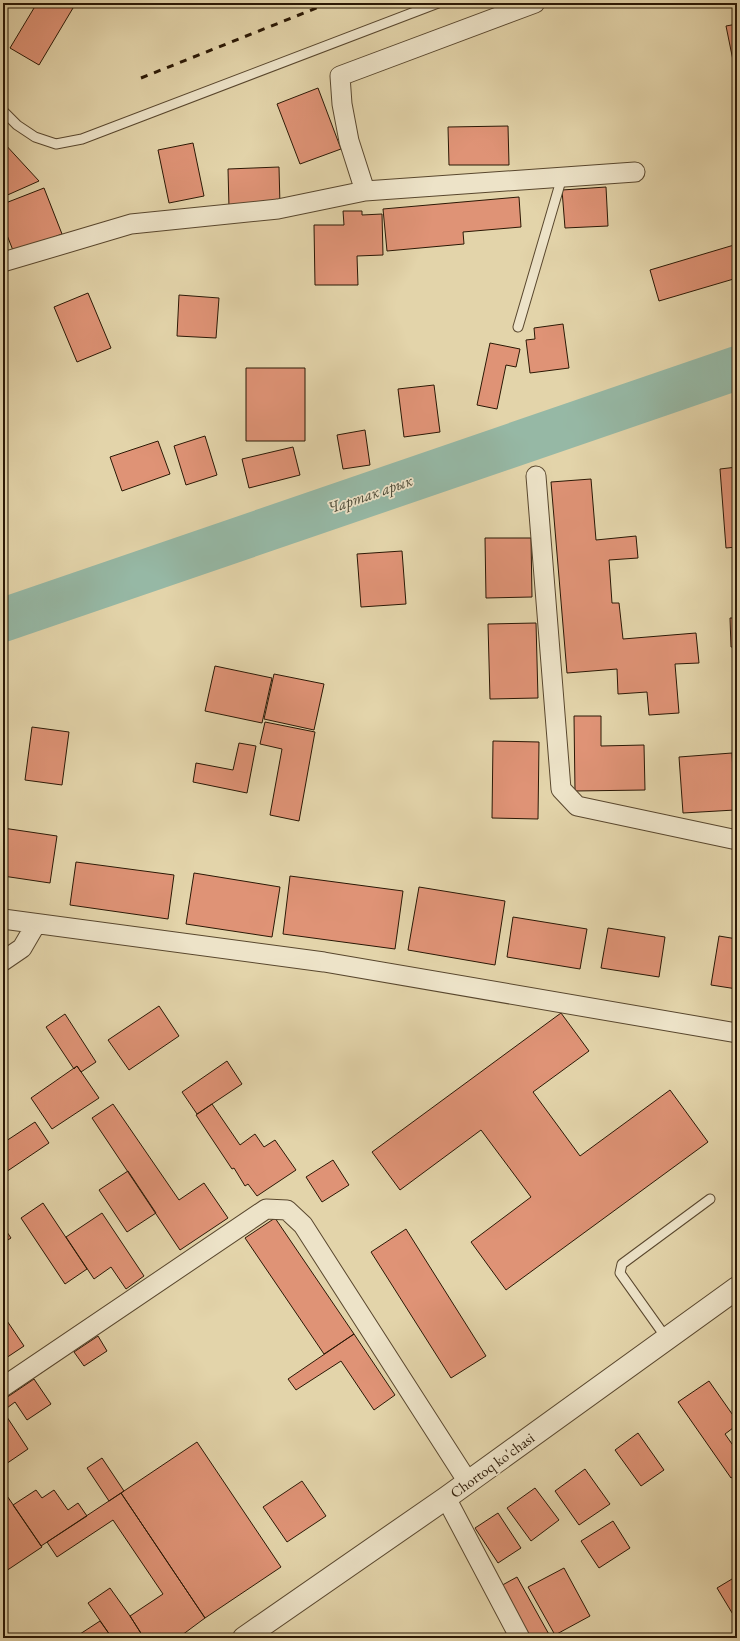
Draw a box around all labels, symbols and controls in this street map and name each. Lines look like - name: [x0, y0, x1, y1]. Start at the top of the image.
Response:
- water label: Чартак арык: [325, 470, 416, 518]
- street label: Chortoq ko'chasi: [446, 1428, 538, 1502]

